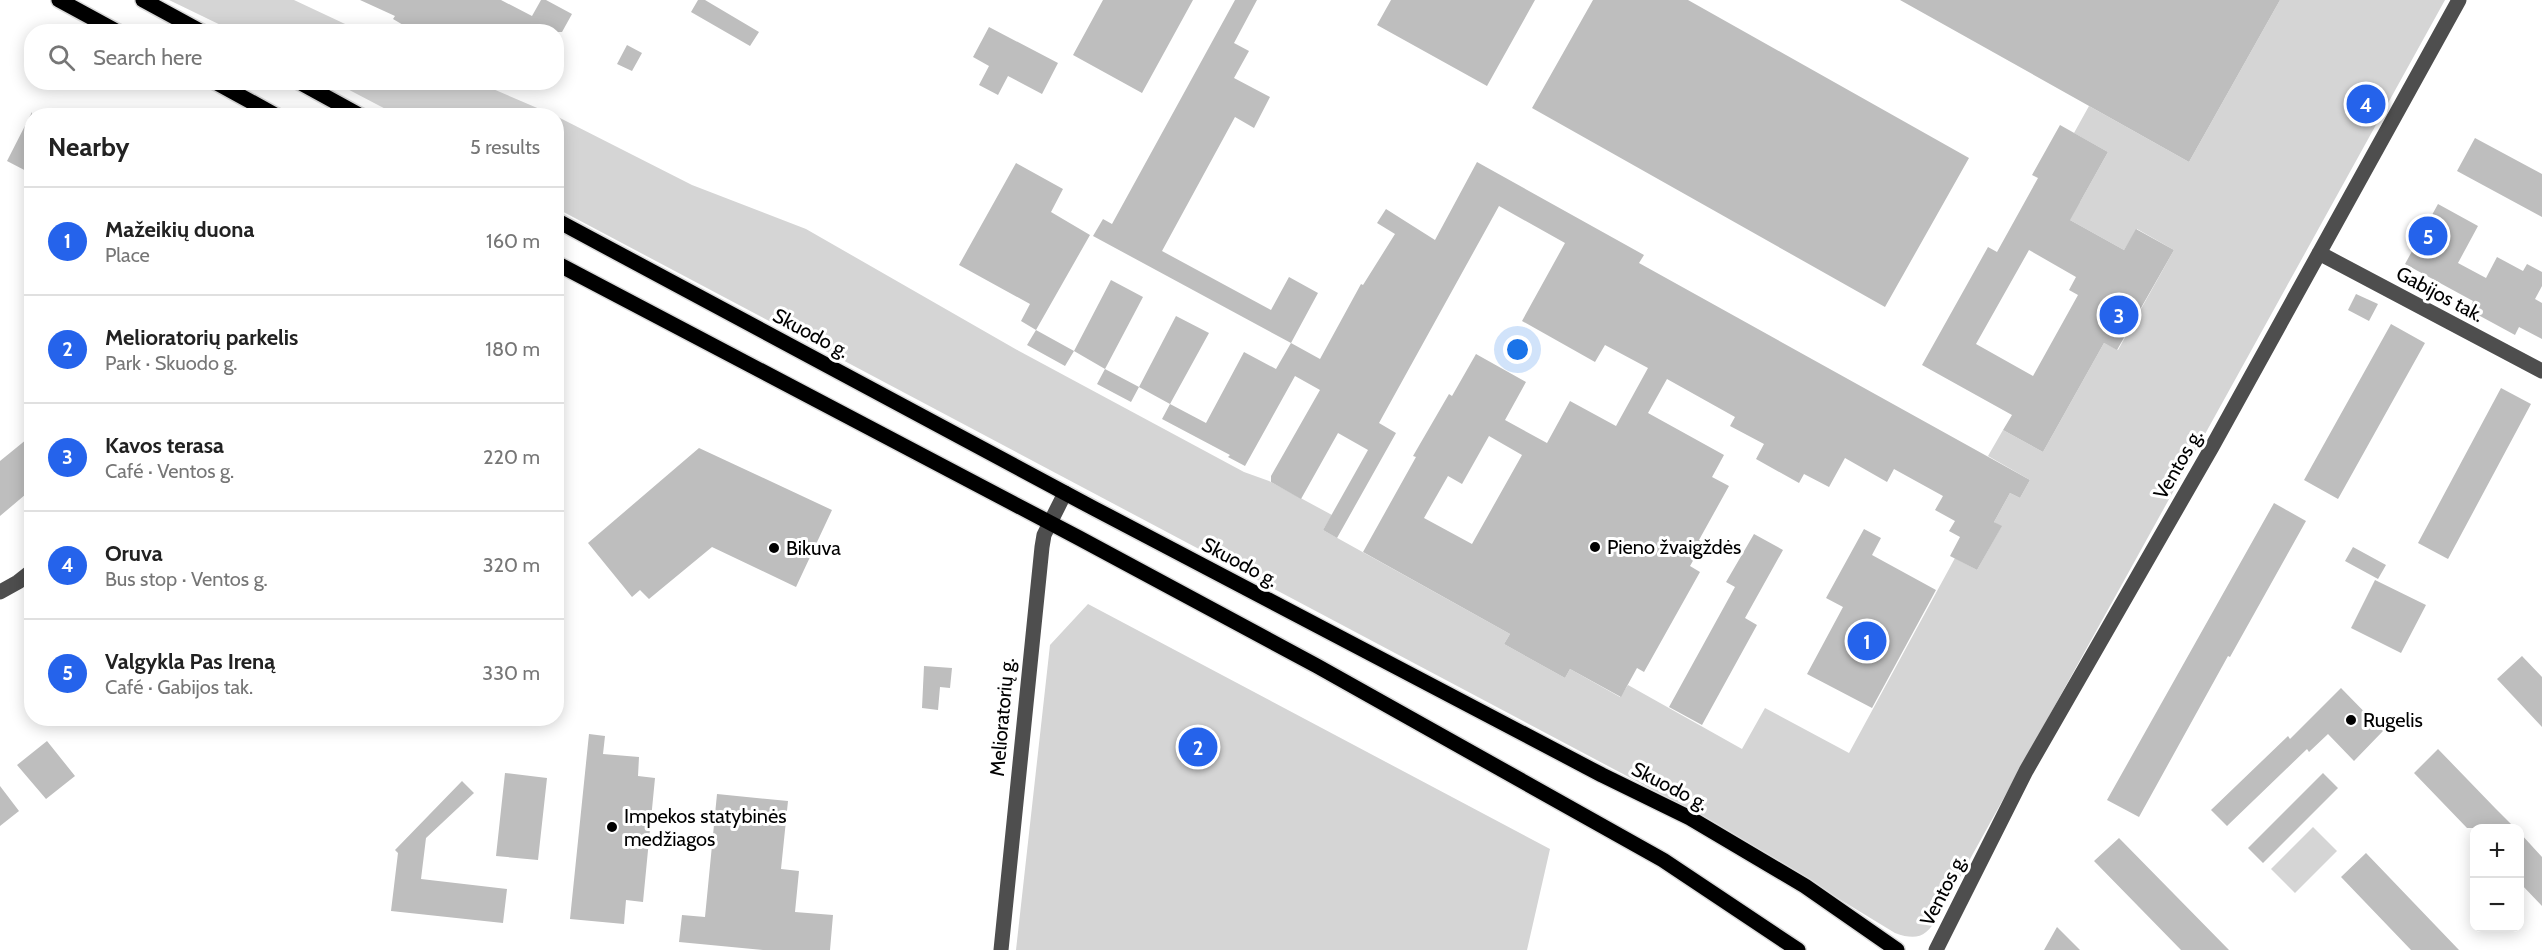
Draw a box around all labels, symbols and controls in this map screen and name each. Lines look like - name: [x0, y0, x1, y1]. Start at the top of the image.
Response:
- search box: [24, 24, 564, 90]
- icon: search: [45, 41, 78, 74]
- text: Search here: [93, 44, 202, 71]
- pin: 4: [2346, 82, 2386, 126]
- text: Nearby: [48, 131, 129, 163]
- text: 5 results: [470, 135, 540, 159]
- pin: 5: [2408, 214, 2448, 258]
- text: Mažeikių duona: [105, 216, 254, 243]
- text: 1: [64, 229, 71, 253]
- text: 160 m: [486, 229, 540, 253]
- text: Place: [105, 243, 150, 267]
- street label: Gabijos tak.: [2392, 261, 2488, 327]
- pin: 3: [2100, 292, 2138, 338]
- street label: Skuodo g.: [769, 303, 853, 363]
- text: Melioratorių parkelis: [105, 324, 298, 351]
- your location: [1503, 335, 1532, 364]
- text: 2: [62, 337, 73, 361]
- text: 180 m: [485, 337, 540, 361]
- text: Park · Skuodo g.: [105, 351, 238, 375]
- street label: Ventos g.: [2148, 425, 2208, 503]
- text: Kavos terasa: [105, 432, 224, 459]
- text: 3: [62, 445, 73, 469]
- text: 220 m: [483, 445, 540, 469]
- text: Café · Ventos g.: [105, 459, 234, 483]
- street label: Skuodo g.: [1198, 532, 1282, 592]
- place label: Pieno žvaigždės: [1607, 535, 1741, 559]
- place label: Bikuva: [786, 536, 841, 560]
- text: Oruva: [105, 540, 163, 567]
- marker: Pieno žvaigždės: [1588, 540, 1602, 554]
- marker: Bikuva: [767, 541, 781, 555]
- text: 4: [61, 553, 74, 577]
- text: 320 m: [483, 553, 540, 577]
- text: Bus stop · Ventos g.: [105, 567, 268, 591]
- pin: 1: [1848, 618, 1886, 664]
- text: Valgykla Pas Ireną: [105, 648, 275, 675]
- street label: Melioratorių g.: [985, 657, 1019, 777]
- text: 5: [62, 661, 73, 685]
- text: 330 m: [482, 661, 540, 685]
- text: Café · Gabijos tak.: [105, 675, 253, 699]
- place label: Rugelis: [2363, 708, 2423, 732]
- marker: Rugelis: [2344, 713, 2358, 727]
- pin: 2: [1178, 724, 1218, 770]
- street label: Skuodo g.: [1628, 757, 1712, 815]
- place label: Impekos statybinės medžiagos: [624, 804, 786, 851]
- marker: Impekos statybinės medžiagos: [605, 820, 619, 834]
- map controls: [2470, 824, 2524, 932]
- button: +: [2470, 824, 2524, 878]
- street label: Ventos g.: [1915, 850, 1971, 930]
- button: −: [2470, 878, 2524, 932]

